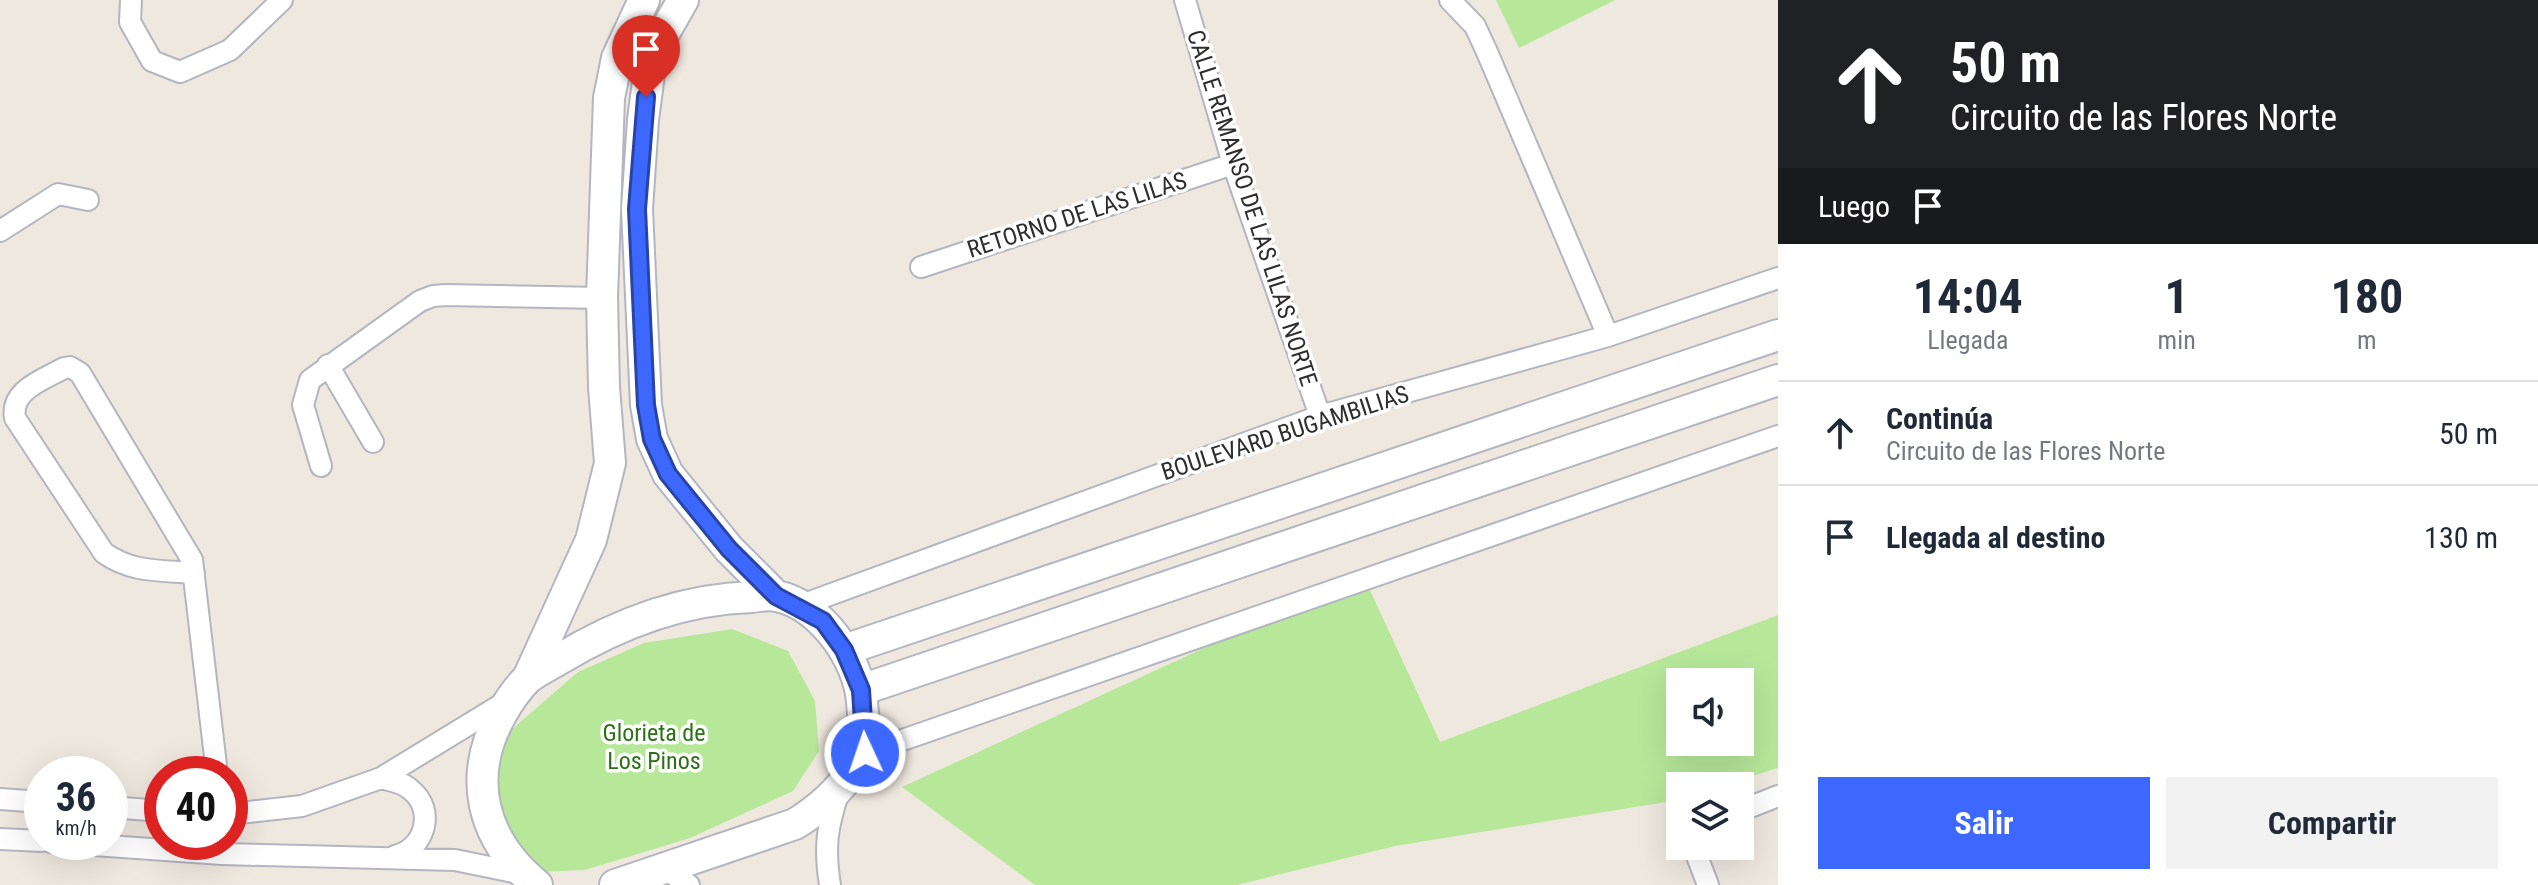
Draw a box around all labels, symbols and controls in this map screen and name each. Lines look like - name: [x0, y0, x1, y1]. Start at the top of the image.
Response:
- pin: [612, 15, 680, 97]
- street label: CALLE REMANSO DE LAS LILAS NORTE: [1181, 26, 1323, 390]
- icon: arrive: [624, 27, 668, 71]
- text: 50 m: [1950, 30, 2061, 96]
- icon: ahead: [1818, 32, 1922, 136]
- text: Circuito de las Flores Norte: [1950, 97, 2337, 139]
- street label: RETORNO DE LAS LILAS: [964, 166, 1190, 264]
- icon: arrive: [1906, 184, 1950, 228]
- text: Luego: [1818, 189, 1890, 224]
- text: 14:04: [1913, 268, 2023, 325]
- text: 1: [2165, 268, 2189, 325]
- text: 180: [2330, 268, 2403, 325]
- text: Llegada: [1927, 325, 2008, 355]
- text: min: [2158, 325, 2196, 355]
- text: m: [2357, 325, 2377, 355]
- street label: BOULEVARD BUGAMBILIAS: [1158, 380, 1412, 486]
- text: Continúa: [1886, 401, 1993, 436]
- icon: ahead: [1818, 411, 1862, 455]
- text: 50 m: [2439, 416, 2498, 451]
- text: Circuito de las Flores Norte: [1886, 436, 2166, 466]
- icon: arrive: [1818, 515, 1862, 559]
- text: Llegada al destino: [1886, 520, 2105, 555]
- text: 130 m: [2424, 520, 2498, 555]
- map controls: [1666, 668, 1754, 860]
- button: sound: [1666, 668, 1754, 756]
- position arrow: [823, 711, 907, 795]
- park label: Glorieta de Los Pinos: [602, 719, 706, 775]
- speed limit sign: 40: [144, 756, 248, 860]
- button: layers: [1666, 772, 1754, 860]
- text: 36: [56, 774, 96, 821]
- button: Salir: [1818, 777, 2150, 869]
- button: Compartir: [2166, 777, 2498, 869]
- text: km/h: [55, 816, 97, 840]

